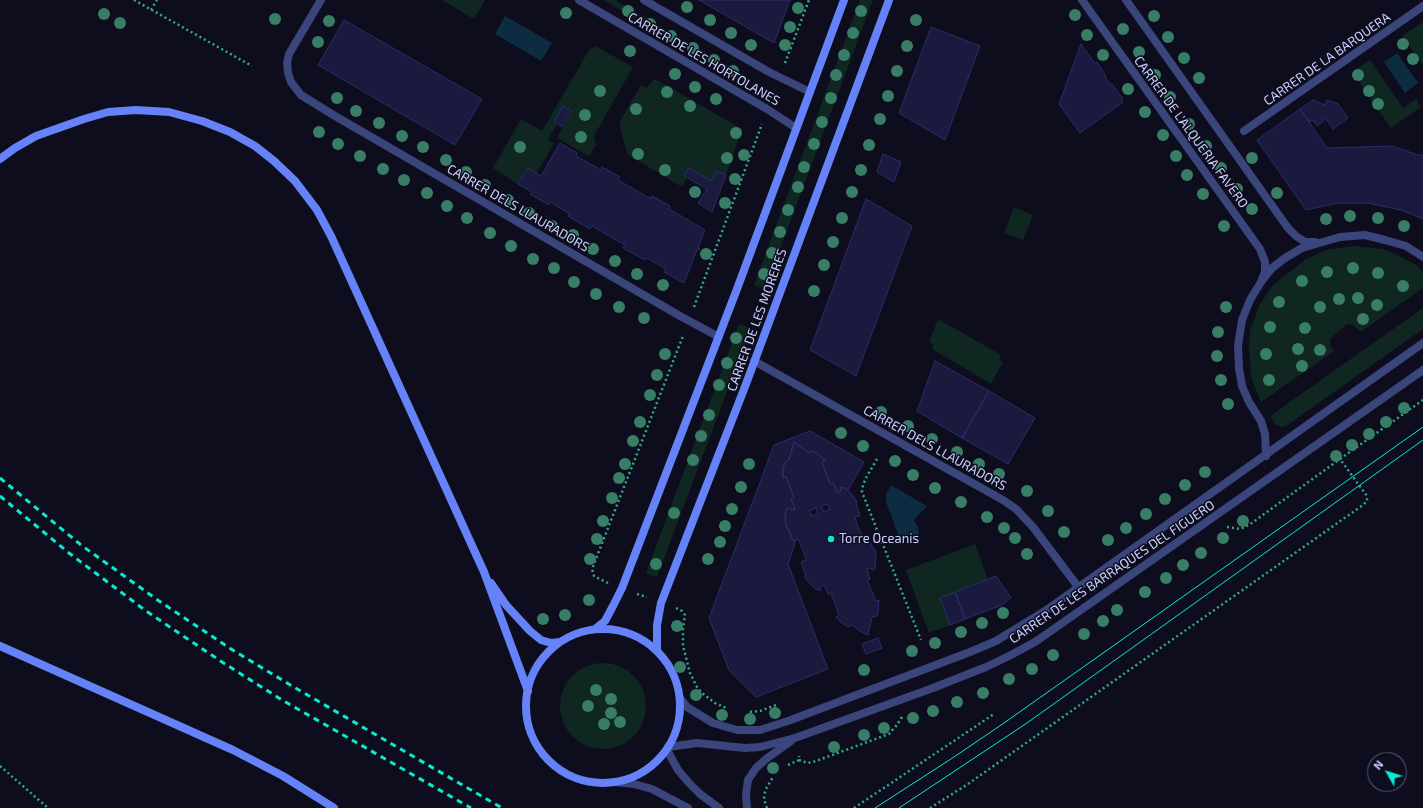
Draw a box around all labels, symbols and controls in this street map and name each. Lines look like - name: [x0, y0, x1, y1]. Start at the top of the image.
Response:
- street label: CARRER DE LES HORTOLANES: [625, 9, 783, 109]
- street label: CARRER DE LA BARQUERA: [1261, 9, 1393, 109]
- street label: CARRER DE L'ALQUERIA FAVERO: [1131, 53, 1251, 211]
- street label: CARRER DELS LLAURADORS: [444, 161, 592, 255]
- street label: CARRER DE LES MORERES: [724, 247, 790, 393]
- street label: CARRER DELS LLAURADORS: [861, 402, 1009, 494]
- street label: CARRER DE LES BARRAQUES DEL FIGUERO: [1006, 497, 1218, 647]
- place label: Torre Oceanis: [839, 531, 919, 547]
- marker: Torre Oceanis: [826, 534, 836, 544]
- north arrow: [1367, 752, 1407, 792]
- text: N: [1371, 758, 1386, 772]

